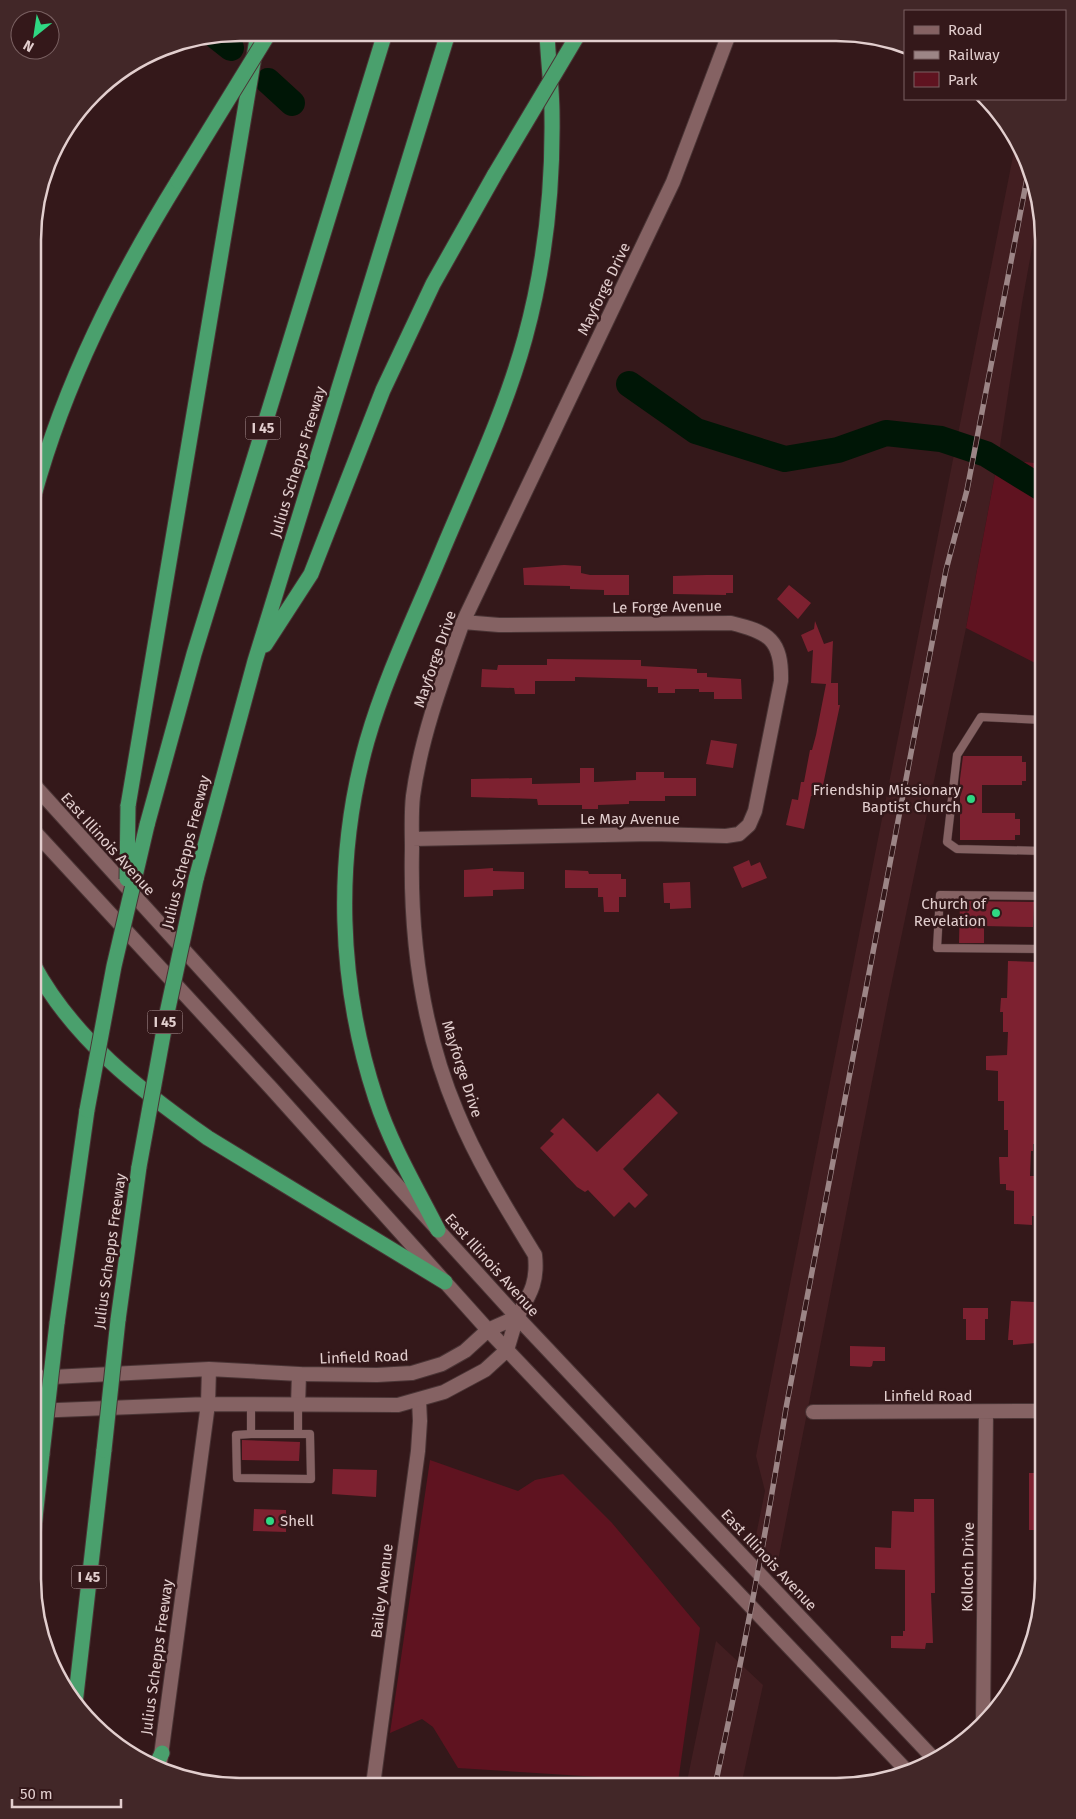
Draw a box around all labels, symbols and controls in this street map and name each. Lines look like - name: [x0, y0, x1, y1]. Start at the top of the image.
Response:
- north arrow: [10, 10, 60, 60]
- legend: [904, 10, 1066, 100]
- text: Road: [948, 21, 983, 39]
- text: N: [20, 36, 37, 56]
- text: Railway: [948, 46, 1000, 64]
- text: Park: [948, 71, 978, 89]
- street label: Mayforge Drive: [574, 240, 634, 338]
- street label: Julius Schepps Freeway: [266, 384, 330, 540]
- road number: I 45: [246, 416, 280, 439]
- street label: Le Forge Avenue: [612, 597, 722, 617]
- street label: Mayforge Drive: [410, 608, 460, 710]
- street label: Julius Schepps Freeway: [158, 773, 214, 930]
- place label: Friendship Missionary Baptist Church: [812, 781, 962, 816]
- street label: East Illinois Avenue: [57, 789, 159, 899]
- marker: Friendship Missionary Baptist Church: [965, 793, 977, 805]
- street label: Le May Avenue: [580, 810, 680, 828]
- place label: Church of Revelation: [914, 895, 987, 930]
- marker: Church of Revelation: [990, 907, 1002, 919]
- road number: I 45: [148, 1010, 182, 1034]
- street label: Mayforge Drive: [438, 1018, 486, 1120]
- street label: Julius Schepps Freeway: [90, 1171, 130, 1330]
- street label: East Illinois Avenue: [441, 1210, 543, 1320]
- street label: Linfield Road: [319, 1346, 409, 1368]
- street label: Linfield Road: [883, 1387, 973, 1405]
- street label: East Illinois Avenue: [717, 1506, 821, 1614]
- place label: Shell: [280, 1512, 315, 1530]
- marker: Shell: [264, 1515, 276, 1527]
- street label: Kolloch Drive: [958, 1522, 978, 1612]
- street label: Bailey Avenue: [367, 1543, 397, 1639]
- road number: I 45: [72, 1565, 106, 1588]
- street label: Julius Schepps Freeway: [137, 1577, 177, 1736]
- scale bar: [12, 1776, 121, 1808]
- text: 50 m: [20, 1785, 53, 1803]

